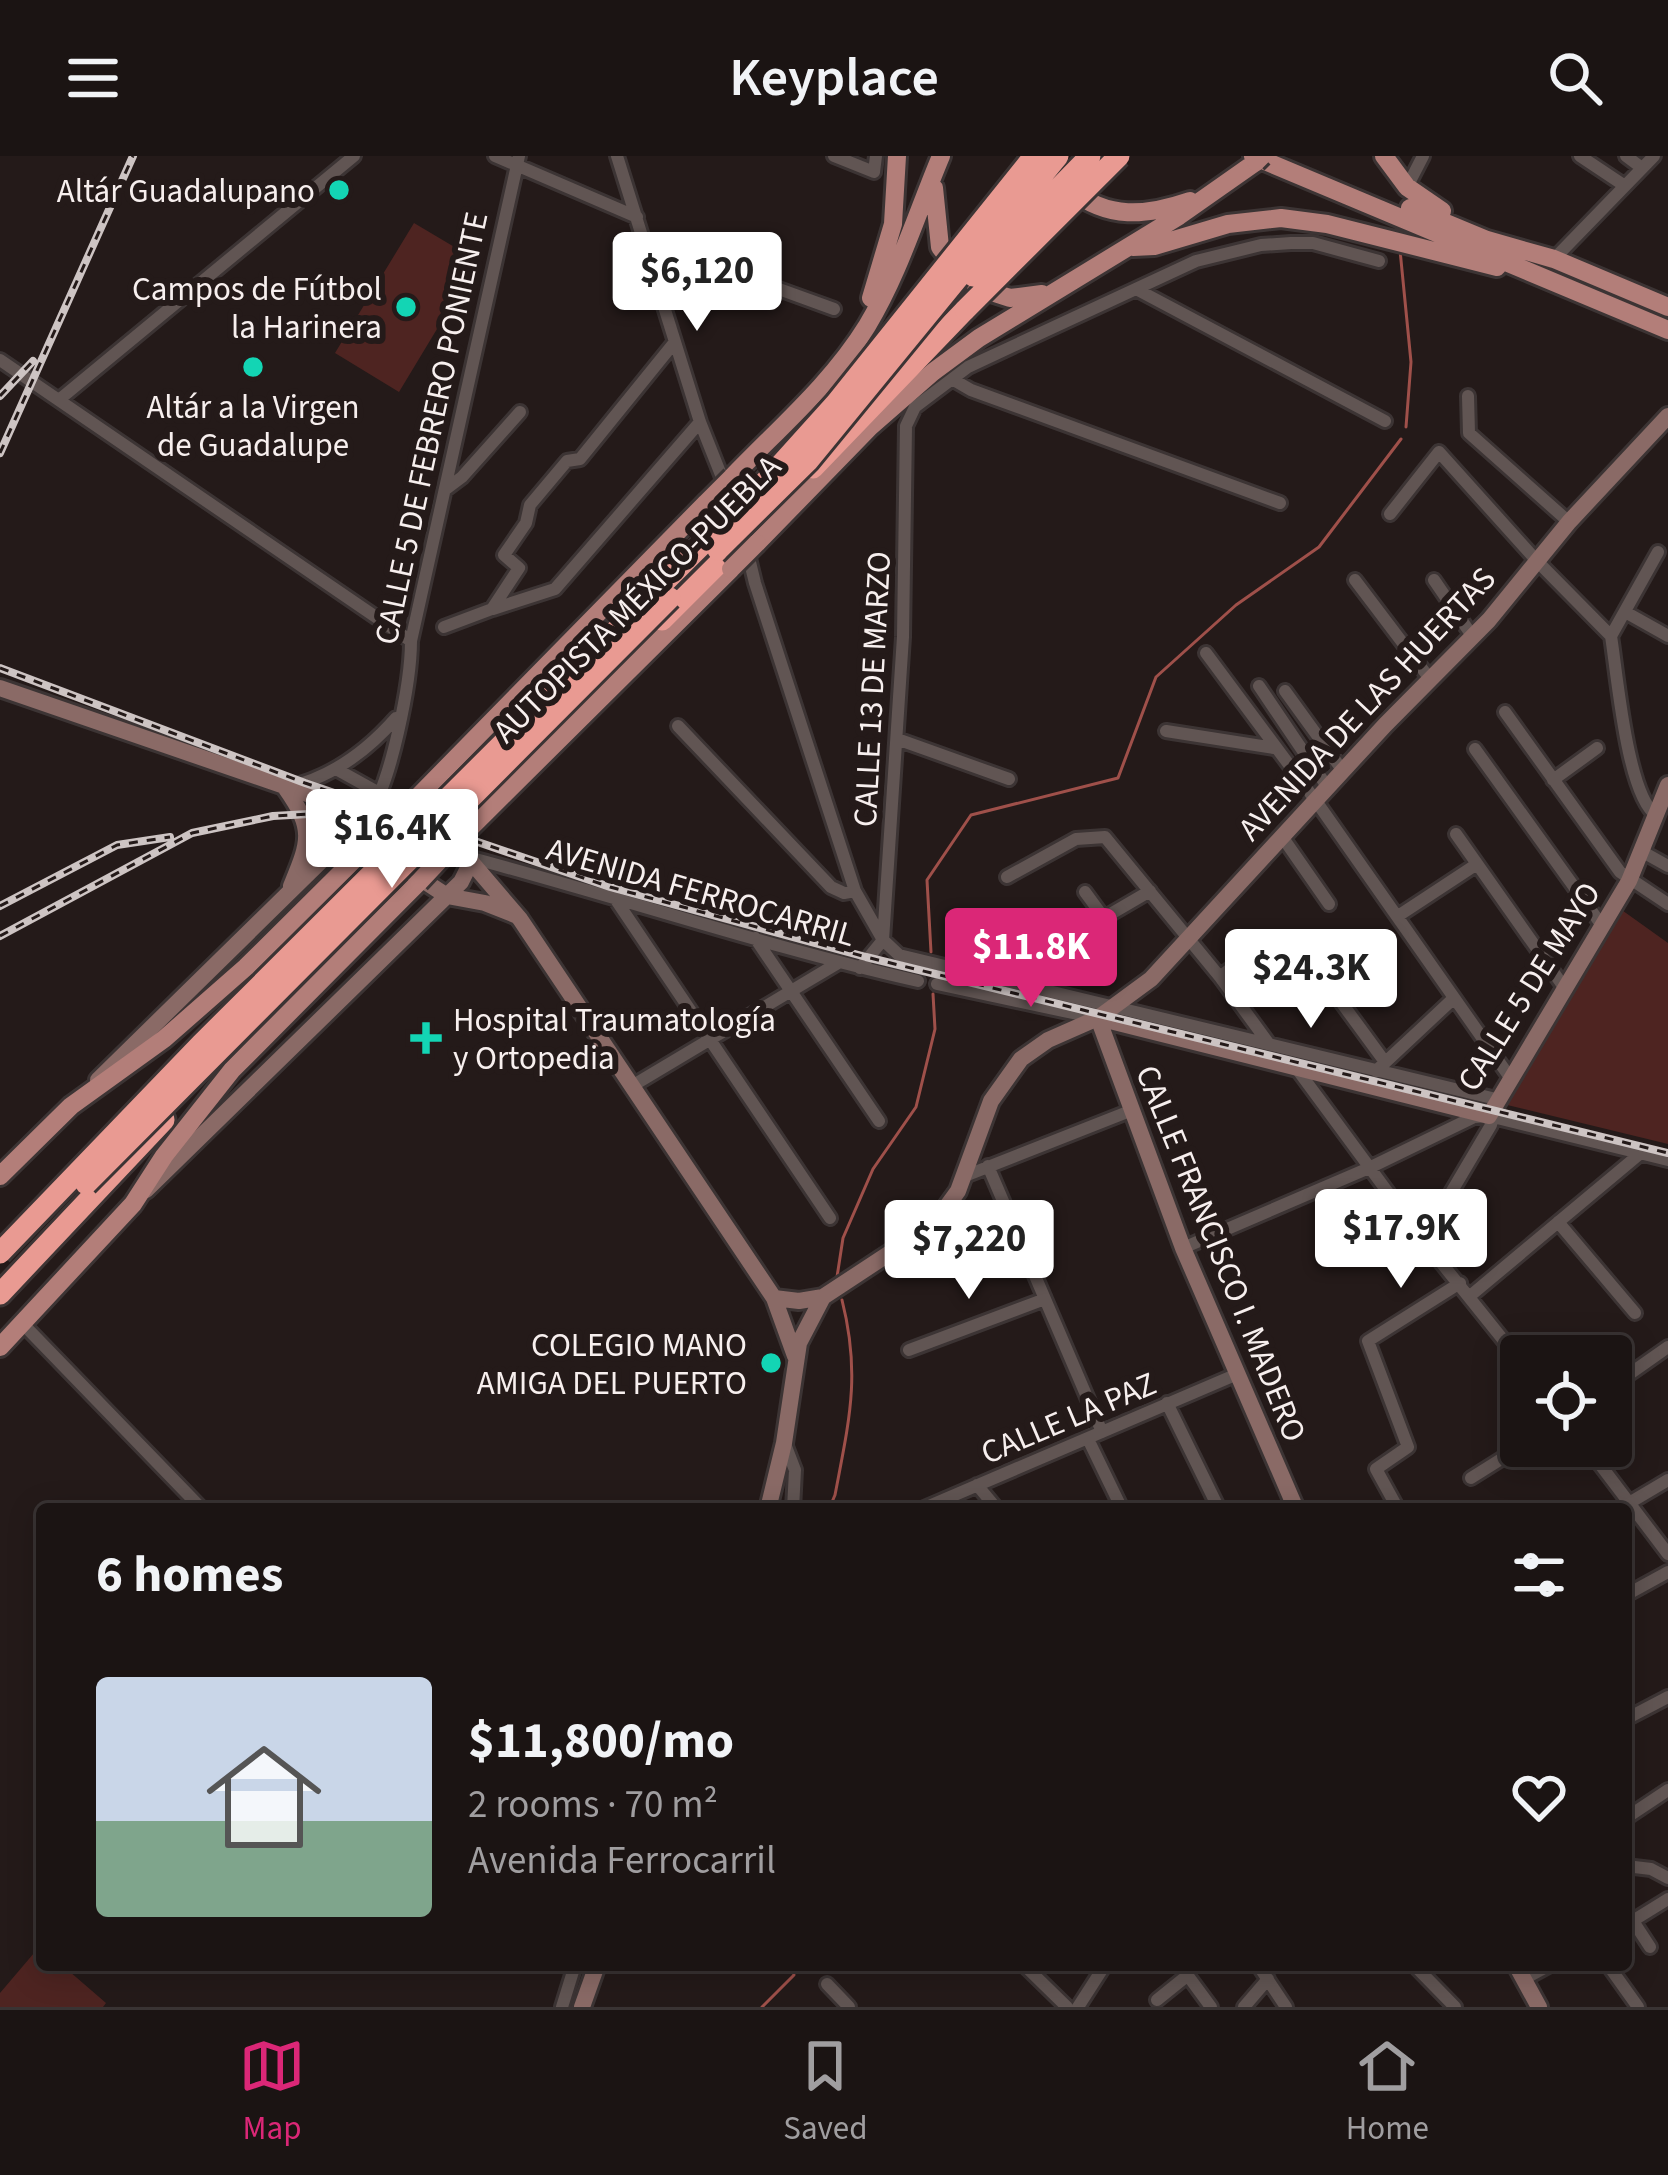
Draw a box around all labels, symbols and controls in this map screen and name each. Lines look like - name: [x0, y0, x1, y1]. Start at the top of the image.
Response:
- text: Keyplace: [729, 40, 939, 117]
- icon: menu: [60, 45, 126, 111]
- icon: search: [1542, 45, 1608, 111]
- place label: Altár Guadalupano: [57, 168, 315, 215]
- marker: Altár Guadalupano: [326, 177, 352, 203]
- street label: CALLE 5 DE FEBRERO PONIENTE: [363, 208, 500, 649]
- pin: $6,120: [599, 232, 795, 334]
- text: $6,120: [640, 243, 754, 299]
- place label: Campos de Fútbol la Harinera: [132, 266, 382, 351]
- marker: Campos de Fútbol la Harinera: [393, 294, 419, 320]
- marker: Altár a la Virgen de Guadalupe: [240, 354, 266, 380]
- place label: Altár a la Virgen de Guadalupe: [146, 384, 360, 469]
- street label: AUTOPISTA MÉXICO-PUEBLA: [482, 444, 792, 754]
- street label: CALLE 13 DE MARZO: [842, 550, 903, 828]
- street label: AVENIDA DE LAS HUERTAS: [1227, 557, 1507, 851]
- pin: $16.4K: [294, 789, 490, 891]
- text: $16.4K: [333, 800, 451, 856]
- street label: AVENIDA FERROCARRIL: [541, 826, 860, 959]
- street label: CALLE 5 DE MAYO: [1446, 873, 1612, 1100]
- pin: $11.8K: [933, 908, 1129, 1010]
- text: $11.8K: [972, 919, 1090, 975]
- pin: $24.3K: [1213, 929, 1409, 1031]
- text: $24.3K: [1252, 940, 1370, 996]
- place label: Hospital Traumatología y Ortopedia: [453, 997, 776, 1082]
- marker: Hospital Traumatología y Ortopedia: [410, 1022, 442, 1054]
- street label: CALLE FRANCISCO I. MADERO: [1123, 1058, 1318, 1449]
- pin: $17.9K: [1303, 1189, 1499, 1291]
- pin: $7,220: [871, 1200, 1067, 1302]
- text: $17.9K: [1342, 1200, 1460, 1256]
- text: $7,220: [912, 1211, 1026, 1267]
- place label: COLEGIO MANO AMIGA DEL PUERTO: [477, 1322, 747, 1407]
- map controls: [1500, 1335, 1632, 1467]
- button: locate: [1500, 1335, 1632, 1467]
- marker: COLEGIO MANO AMIGA DEL PUERTO: [758, 1350, 784, 1376]
- street label: CALLE LA PAZ: [974, 1360, 1163, 1476]
- text: 6 homes: [96, 1539, 283, 1611]
- icon: filters: [1506, 1542, 1572, 1608]
- text: $11,800/mo: [468, 1705, 734, 1777]
- icon: home: [192, 1725, 336, 1869]
- icon: heart: [1506, 1764, 1572, 1830]
- text: 2 rooms · 70 m²: [468, 1777, 718, 1833]
- text: Avenida Ferrocarril: [468, 1833, 776, 1889]
- tab: Map: [239, 2033, 305, 2152]
- tab: Saved: [783, 2033, 868, 2152]
- tab: Home: [1346, 2033, 1429, 2152]

